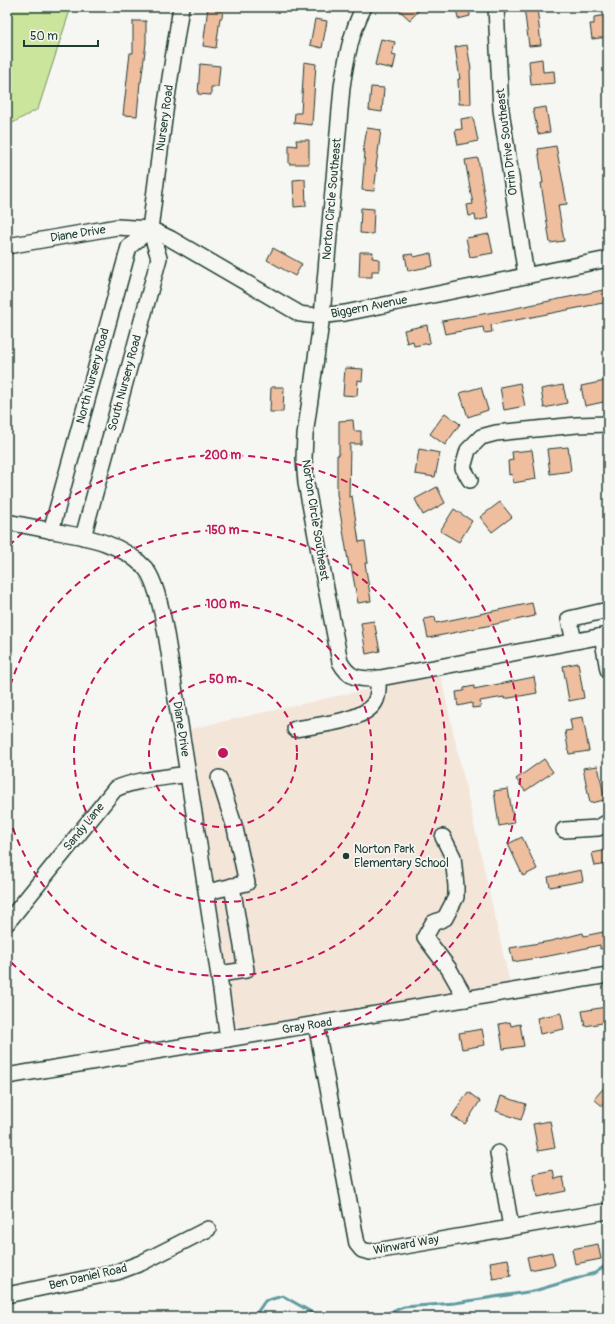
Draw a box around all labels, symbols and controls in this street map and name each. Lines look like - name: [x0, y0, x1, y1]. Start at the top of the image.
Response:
- scale bar: [24, 22, 98, 48]
- text: 50 m: [30, 29, 58, 44]
- street label: Nursery Road: [153, 84, 177, 152]
- street label: Orrin Drive Southeast: [493, 88, 521, 196]
- street label: Norton Circle Southeast: [319, 137, 345, 261]
- street label: Diane Drive: [49, 222, 107, 246]
- street label: Biggern Avenue: [330, 292, 409, 322]
- street label: North Nursery Road: [73, 326, 113, 426]
- street label: South Nursery Road: [105, 333, 145, 433]
- text: 200 m: [205, 448, 242, 463]
- street label: Norton Circle Southeast: [298, 458, 332, 582]
- text: 150 m: [207, 523, 240, 538]
- text: 100 m: [206, 597, 241, 612]
- text: 50 m: [209, 672, 237, 687]
- street label: Diane Drive: [169, 700, 193, 758]
- centre of rings: [216, 746, 230, 760]
- street label: Sandy Lane: [60, 800, 108, 854]
- place label: Norton Park Elementary School: [354, 842, 449, 871]
- marker: Norton Park Elementary School: [341, 851, 351, 861]
- street label: Gray Road: [281, 1015, 333, 1037]
- street label: Winward Way: [372, 1232, 440, 1258]
- street label: Ben Daniel Road: [47, 1261, 129, 1293]

